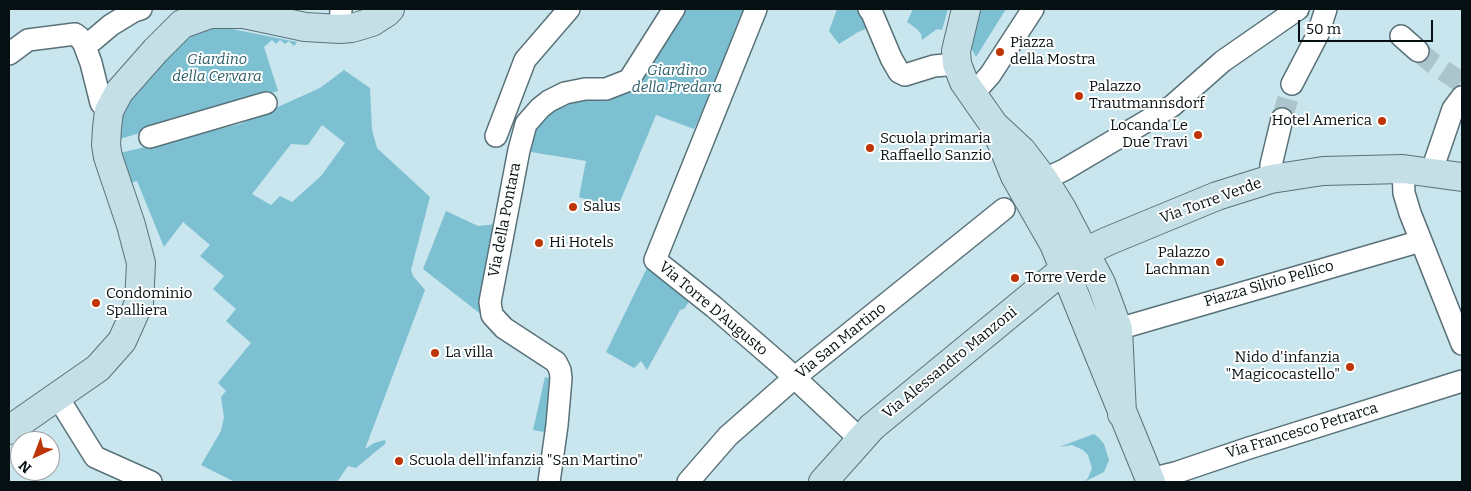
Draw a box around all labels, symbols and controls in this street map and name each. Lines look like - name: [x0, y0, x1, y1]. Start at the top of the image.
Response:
- scale bar: [1301, 10, 1436, 42]
- text: 50 m: [1306, 20, 1341, 38]
- place label: Piazza della Mostra: [1010, 34, 1095, 69]
- marker: Piazza della Mostra: [994, 46, 1006, 58]
- park label: Giardino della Cervara: [172, 51, 262, 86]
- park label: Giardino della Predara: [632, 62, 722, 97]
- place label: Palazzo Trautmannsdorf: [1089, 78, 1204, 113]
- marker: Palazzo Trautmannsdorf: [1073, 90, 1085, 102]
- place label: Hotel America: [1272, 112, 1372, 130]
- marker: Hotel America: [1376, 115, 1388, 127]
- place label: Locanda Le Due Travi: [1110, 117, 1188, 152]
- marker: Locanda Le Due Travi: [1192, 129, 1204, 141]
- place label: Scuola primaria Raffaello Sanzio: [880, 130, 991, 165]
- marker: Scuola primaria Raffaello Sanzio: [864, 142, 876, 154]
- street label: Via della Pontara: [485, 161, 525, 279]
- street label: Via Torre Verde: [1158, 174, 1264, 228]
- place label: Salus: [583, 198, 621, 216]
- marker: Salus: [567, 201, 579, 213]
- place label: Hi Hotels: [549, 234, 614, 252]
- marker: Hi Hotels: [533, 237, 545, 249]
- place label: Palazzo Lachman: [1145, 244, 1210, 279]
- marker: Palazzo Lachman: [1214, 256, 1226, 268]
- street label: Piazza Silvio Pellico: [1202, 257, 1336, 311]
- street label: Via Torre D'Augusto: [655, 258, 771, 360]
- place label: Torre Verde: [1025, 269, 1106, 287]
- marker: Torre Verde: [1009, 272, 1021, 284]
- place label: Condominio Spalliera: [106, 285, 192, 320]
- marker: Condominio Spalliera: [90, 297, 102, 309]
- street label: Via San Martino: [792, 299, 890, 383]
- street label: Via Alessandro Manzoni: [879, 303, 1021, 423]
- place label: La villa: [445, 344, 493, 362]
- marker: La villa: [429, 347, 441, 359]
- place label: Nido d'infanzia "Magicocastello": [1226, 349, 1340, 384]
- marker: Nido d'infanzia "Magicocastello": [1344, 361, 1356, 373]
- street label: Via Francesco Petrarca: [1224, 399, 1380, 463]
- north arrow: [10, 431, 60, 481]
- place label: Scuola dell'infanzia "San Martino": [409, 452, 643, 470]
- marker: Scuola dell'infanzia "San Martino": [393, 455, 405, 467]
- text: N: [15, 457, 35, 477]

